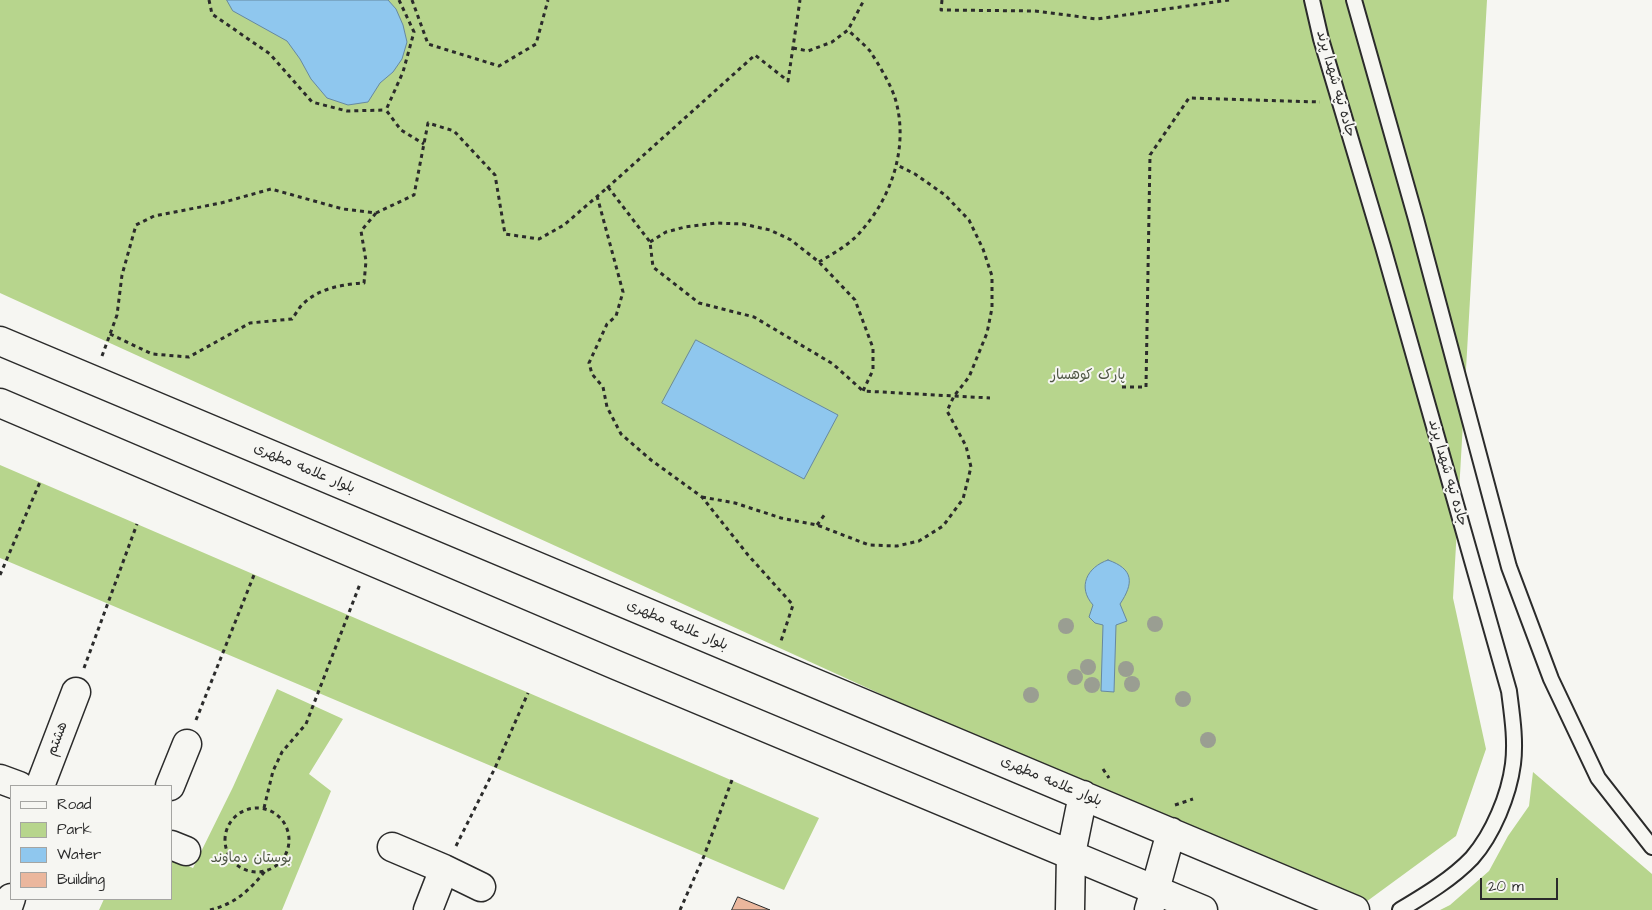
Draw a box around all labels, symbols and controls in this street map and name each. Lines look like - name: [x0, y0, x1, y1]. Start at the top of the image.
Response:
- street label: جاده تپه شهدا پرند: [1312, 29, 1358, 139]
- park label: پارک کوهسار: [1051, 368, 1125, 384]
- street label: جاده تپه شهدا پرند: [1424, 418, 1470, 528]
- street label: بلوار علامه مطهری: [251, 440, 357, 498]
- street label: بلوار علامه مطهری: [624, 597, 730, 655]
- street label: هشتم: [44, 719, 72, 759]
- street label: بلوار علامه مطهری: [998, 753, 1104, 811]
- legend: [10, 785, 172, 900]
- text: Road: [57, 794, 91, 815]
- text: Park: [57, 819, 92, 840]
- text: Water: [57, 844, 101, 865]
- park label: بوستان دماوند: [210, 851, 292, 867]
- scale bar: [1482, 868, 1560, 900]
- text: Building: [57, 869, 105, 890]
- text: 20 m: [1488, 876, 1524, 897]

